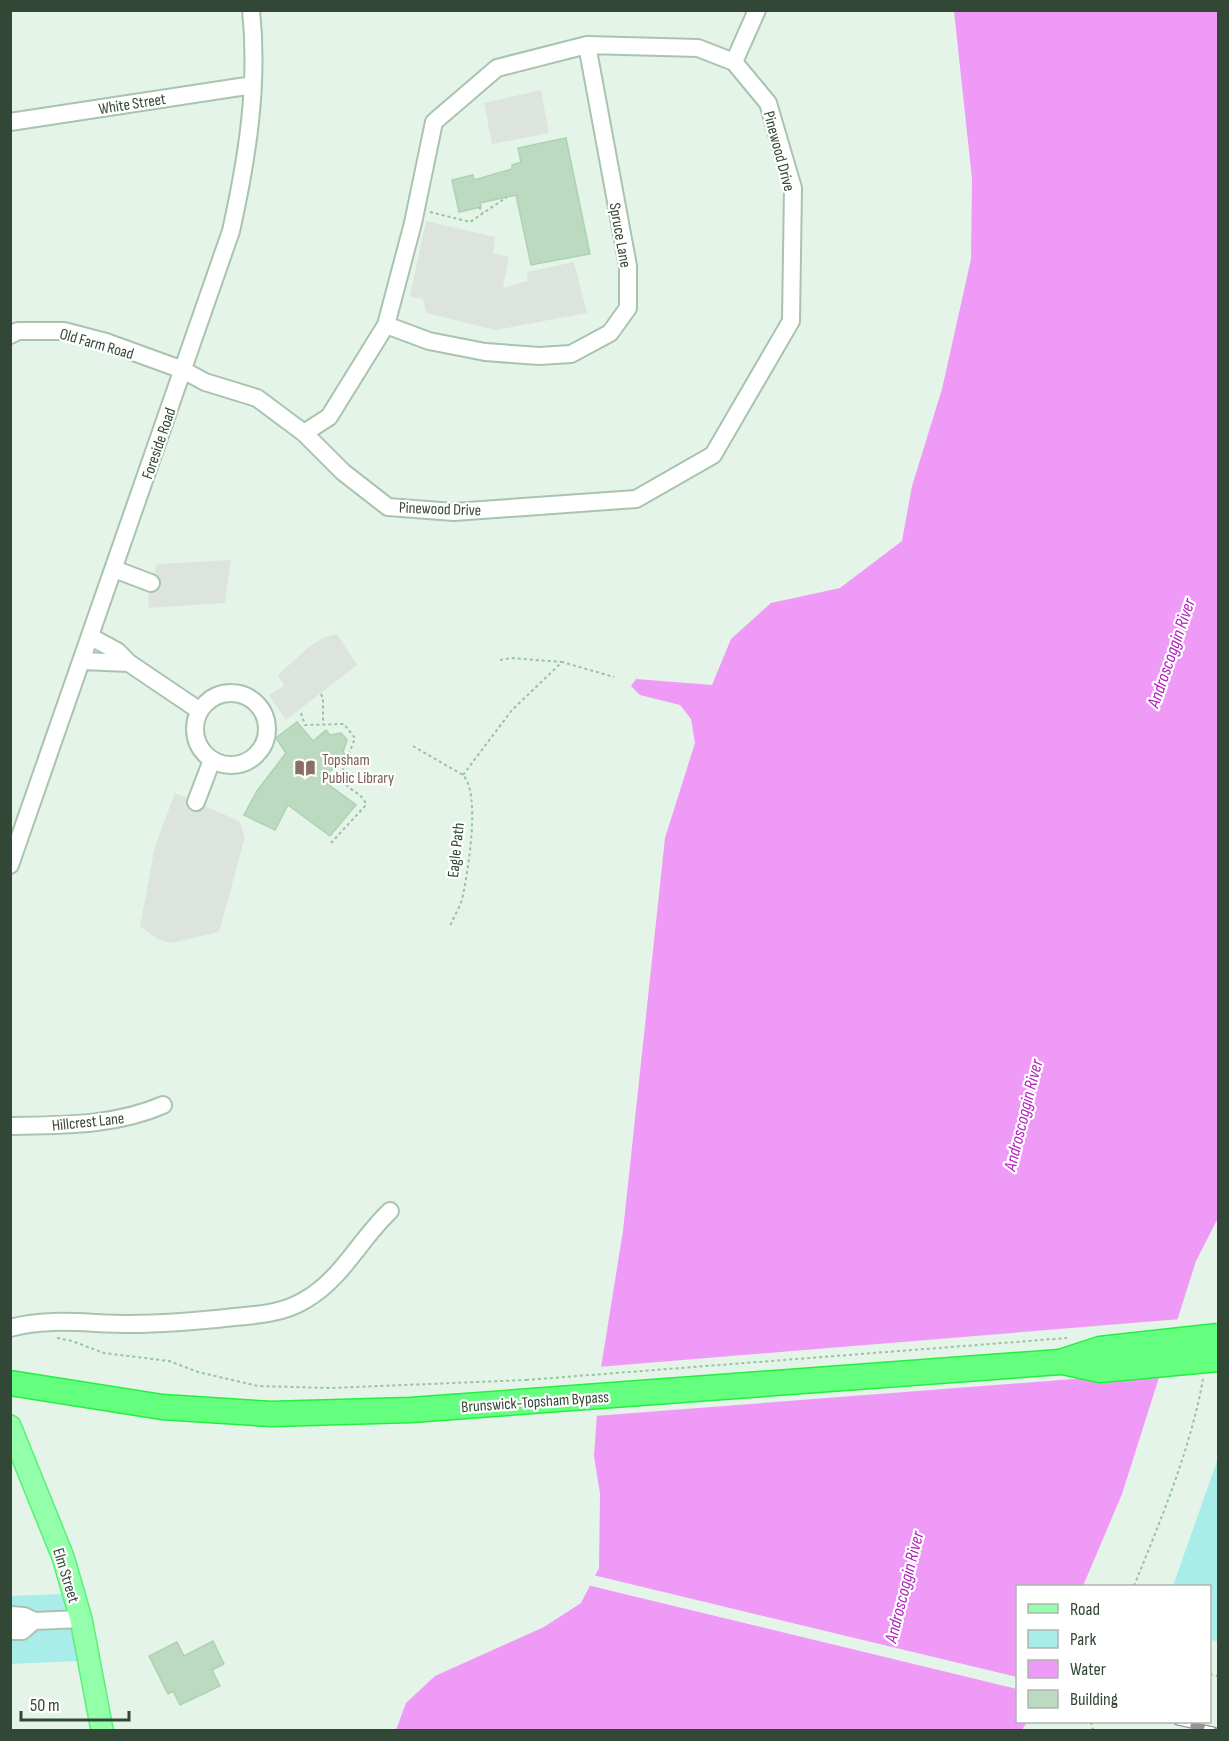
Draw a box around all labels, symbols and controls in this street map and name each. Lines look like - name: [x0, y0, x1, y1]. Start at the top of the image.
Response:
- street label: White Street: [97, 90, 167, 119]
- street label: Pinewood Drive: [759, 109, 798, 194]
- street label: Spruce Lane: [604, 201, 635, 269]
- street label: Old Farm Road: [57, 325, 136, 364]
- street label: Foreside Road: [138, 405, 180, 482]
- street label: Pinewood Drive: [398, 499, 481, 520]
- water label: Androscoggin River: [1143, 595, 1200, 711]
- place label: Topsham Public Library: [322, 751, 394, 788]
- library icon: Topsham Public Library: [293, 756, 317, 780]
- street label: Eagle Path: [444, 822, 469, 879]
- water label: Androscoggin River: [999, 1056, 1048, 1174]
- street label: Hillcrest Lane: [51, 1109, 125, 1136]
- street label: Brunswick-Topsham Bypass: [461, 1388, 610, 1417]
- water label: Androscoggin River: [880, 1528, 929, 1646]
- street label: Elm Street: [48, 1546, 83, 1605]
- legend: [1016, 1585, 1211, 1723]
- text: Road: [1070, 1599, 1100, 1620]
- text: Park: [1070, 1629, 1096, 1650]
- text: Water: [1070, 1659, 1106, 1680]
- scale bar: [21, 1684, 129, 1722]
- text: Building: [1070, 1689, 1118, 1710]
- text: 50 m: [30, 1695, 60, 1716]

